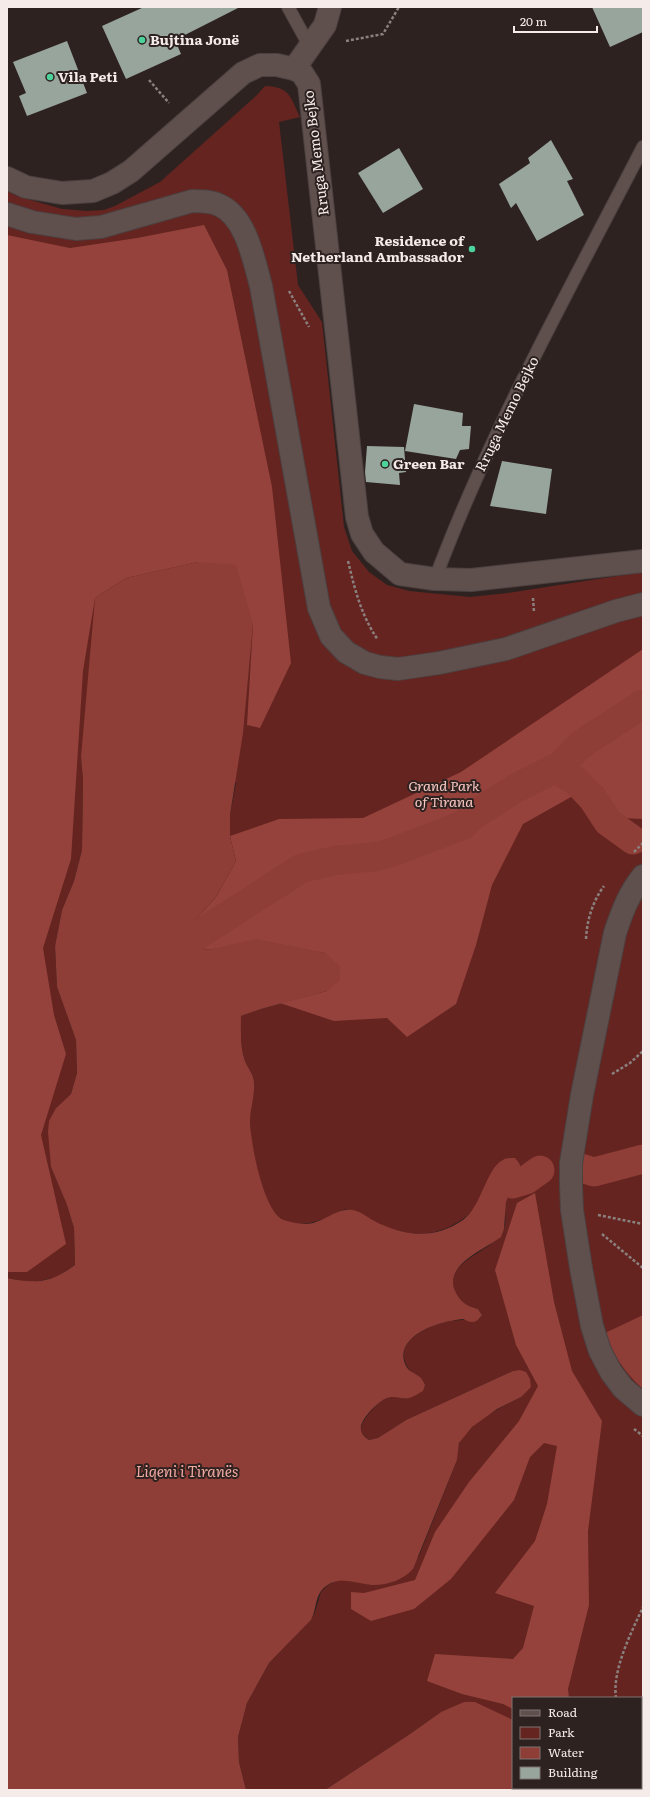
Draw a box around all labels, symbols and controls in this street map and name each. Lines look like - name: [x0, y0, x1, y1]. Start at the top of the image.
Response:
- scale bar: [514, 8, 597, 34]
- text: 20 m: [520, 12, 547, 30]
- place label: Bujtina Jonë: [150, 29, 239, 49]
- marker: Bujtina Jonë: [137, 35, 147, 45]
- place label: Vila Peti: [58, 66, 118, 86]
- marker: Vila Peti: [45, 72, 55, 82]
- street label: Rruga Memo Bejko: [297, 89, 333, 217]
- place label: Residence of Netherland Ambassador: [291, 230, 466, 266]
- marker: Residence of Netherland Ambassador: [467, 244, 477, 254]
- street label: Rruga Memo Bejko: [469, 353, 543, 475]
- place label: Green Bar: [393, 453, 465, 473]
- marker: Green Bar: [380, 459, 390, 469]
- park label: Grand Park of Tirana: [408, 775, 480, 811]
- water label: Liqeni i Tiranës: [136, 1459, 238, 1482]
- legend: [512, 1697, 642, 1789]
- text: Road: [548, 1703, 578, 1721]
- text: Park: [548, 1723, 575, 1741]
- text: Water: [548, 1743, 584, 1761]
- text: Building: [548, 1763, 598, 1781]

